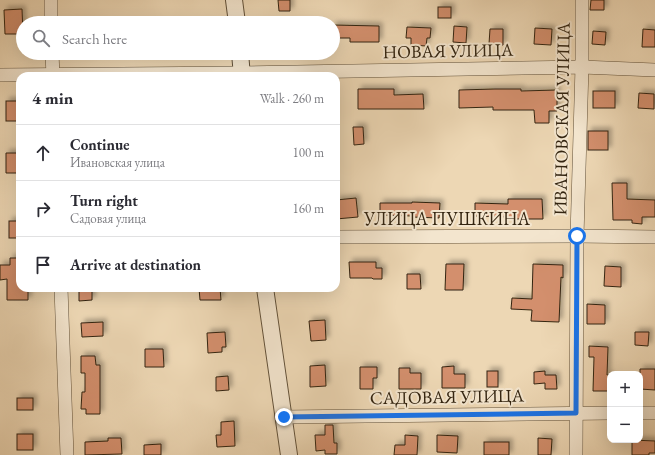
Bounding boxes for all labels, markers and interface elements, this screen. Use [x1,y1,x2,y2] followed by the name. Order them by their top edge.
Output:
[16,16,340,60] search box
[548,22,575,216] street label: ИВАНОВСКАЯ УЛИЦА
[30,27,52,49] icon: search
[62,29,127,48] text: Search here
[382,38,514,63] street label: НОВАЯ УЛИЦА
[32,87,73,109] text: 4 min
[260,90,324,107] text: Walk · 260 m
[70,135,130,154] text: Continue
[32,142,54,164] icon: ahead
[293,144,324,161] text: 100 m
[70,154,165,171] text: Ивановская улица
[70,191,138,210] text: Turn right
[32,198,54,220] icon: right
[293,200,324,217] text: 160 m
[363,207,530,230] street label: УЛИЦА ПУШКИНА
[70,210,146,227] text: Садовая улица
[568,227,586,245] route start
[32,254,54,276] icon: arrive
[70,255,201,274] text: Arrive at destination
[607,371,643,443] map controls
[607,371,643,407] button: +
[370,384,525,409] street label: САДОВАЯ УЛИЦА
[607,407,643,443] button: −
[275,408,293,426] route end

